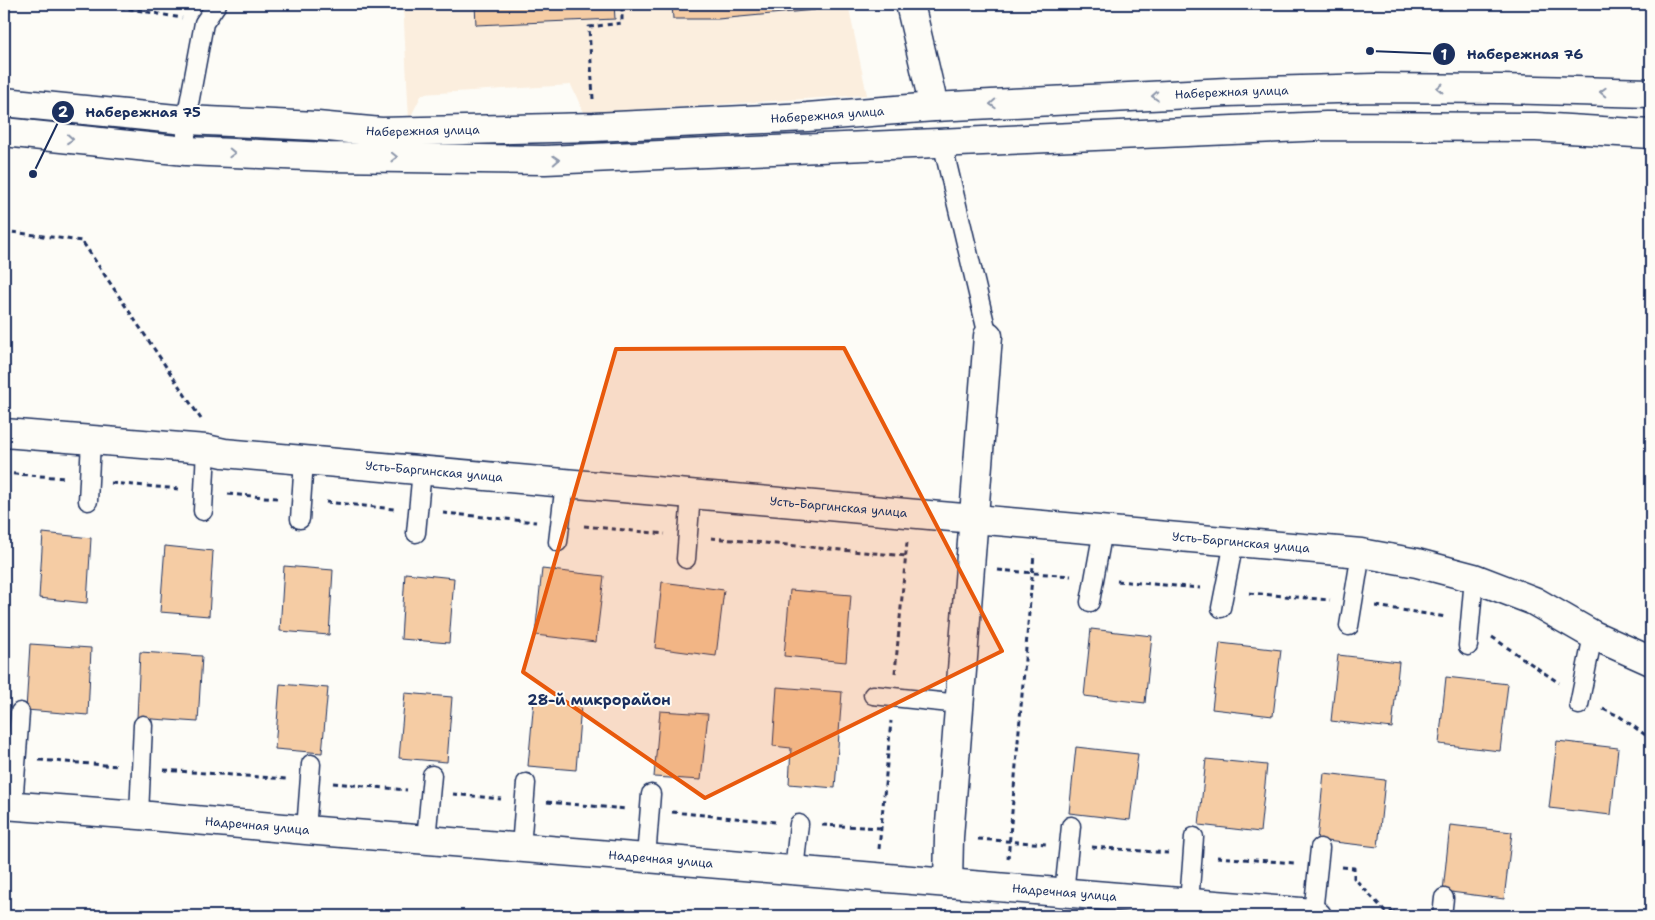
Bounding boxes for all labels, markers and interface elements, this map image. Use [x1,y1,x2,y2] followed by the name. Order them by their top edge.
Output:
[1432,40,1594,69] callout: Набережная 76
[1441,45,1448,65] text: 1
[1467,45,1584,63] text: Набережная 76
[1174,82,1289,103] street label: Набережная улица
[1436,83,1444,93] one-way arrow
[1598,86,1606,97] one-way arrow
[1151,90,1159,101] one-way arrow
[51,97,211,126] callout: Набережная 75
[989,99,996,109] one-way arrow
[58,102,69,122] text: 2
[85,103,201,121] text: Набережная 75
[770,103,885,127] street label: Набережная улица
[365,122,480,140] street label: Набережная улица
[66,133,74,144] one-way arrow
[228,148,236,158] one-way arrow
[390,152,398,162] one-way arrow
[553,154,561,165] one-way arrow
[365,457,504,486] street label: Усть-Баргинская улица
[769,493,909,521] street label: Усть-Баргинская улица
[1172,528,1311,557] street label: Усть-Баргинская улица
[527,690,671,710] district label: 28-й микрорайон
[204,813,311,838] street label: Надречная улица
[608,847,714,872] street label: Надречная улица
[1011,880,1118,905] street label: Надречная улица

